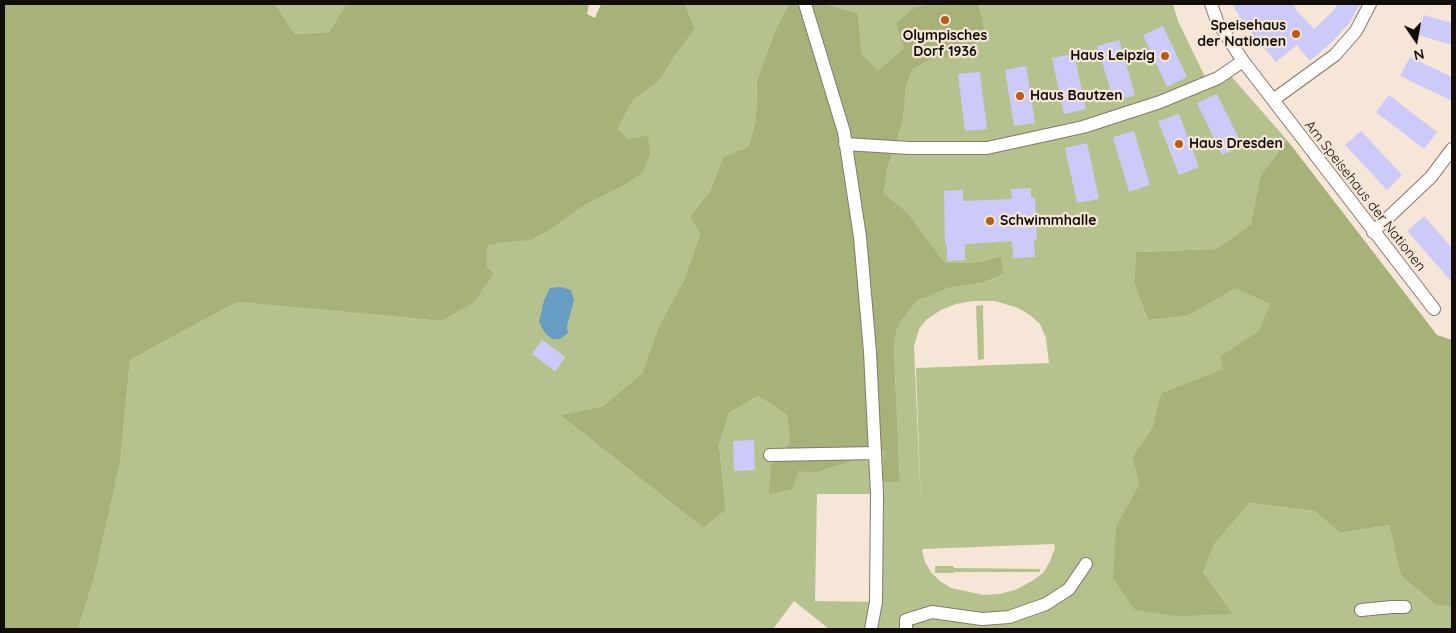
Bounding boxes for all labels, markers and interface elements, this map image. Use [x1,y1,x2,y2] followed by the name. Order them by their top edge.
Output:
[939,14,951,26] marker: Olympisches Dorf 1936
[1391,15,1441,65] north arrow
[1197,18,1286,50] place label: Speisehaus der Nationen
[903,28,987,60] place label: Olympisches Dorf 1936
[1290,28,1302,40] marker: Speisehaus der Nationen
[1412,45,1426,65] text: N
[1070,48,1155,64] place label: Haus Leipzig
[1159,50,1171,62] marker: Haus Leipzig
[1030,88,1123,104] place label: Haus Bautzen
[1014,90,1026,102] marker: Haus Bautzen
[1301,117,1429,275] street label: Am Speisehaus der Nationen
[1189,136,1283,152] place label: Haus Dresden
[1173,138,1185,150] marker: Haus Dresden
[1000,213,1096,229] place label: Schwimmhalle
[984,215,996,227] marker: Schwimmhalle

